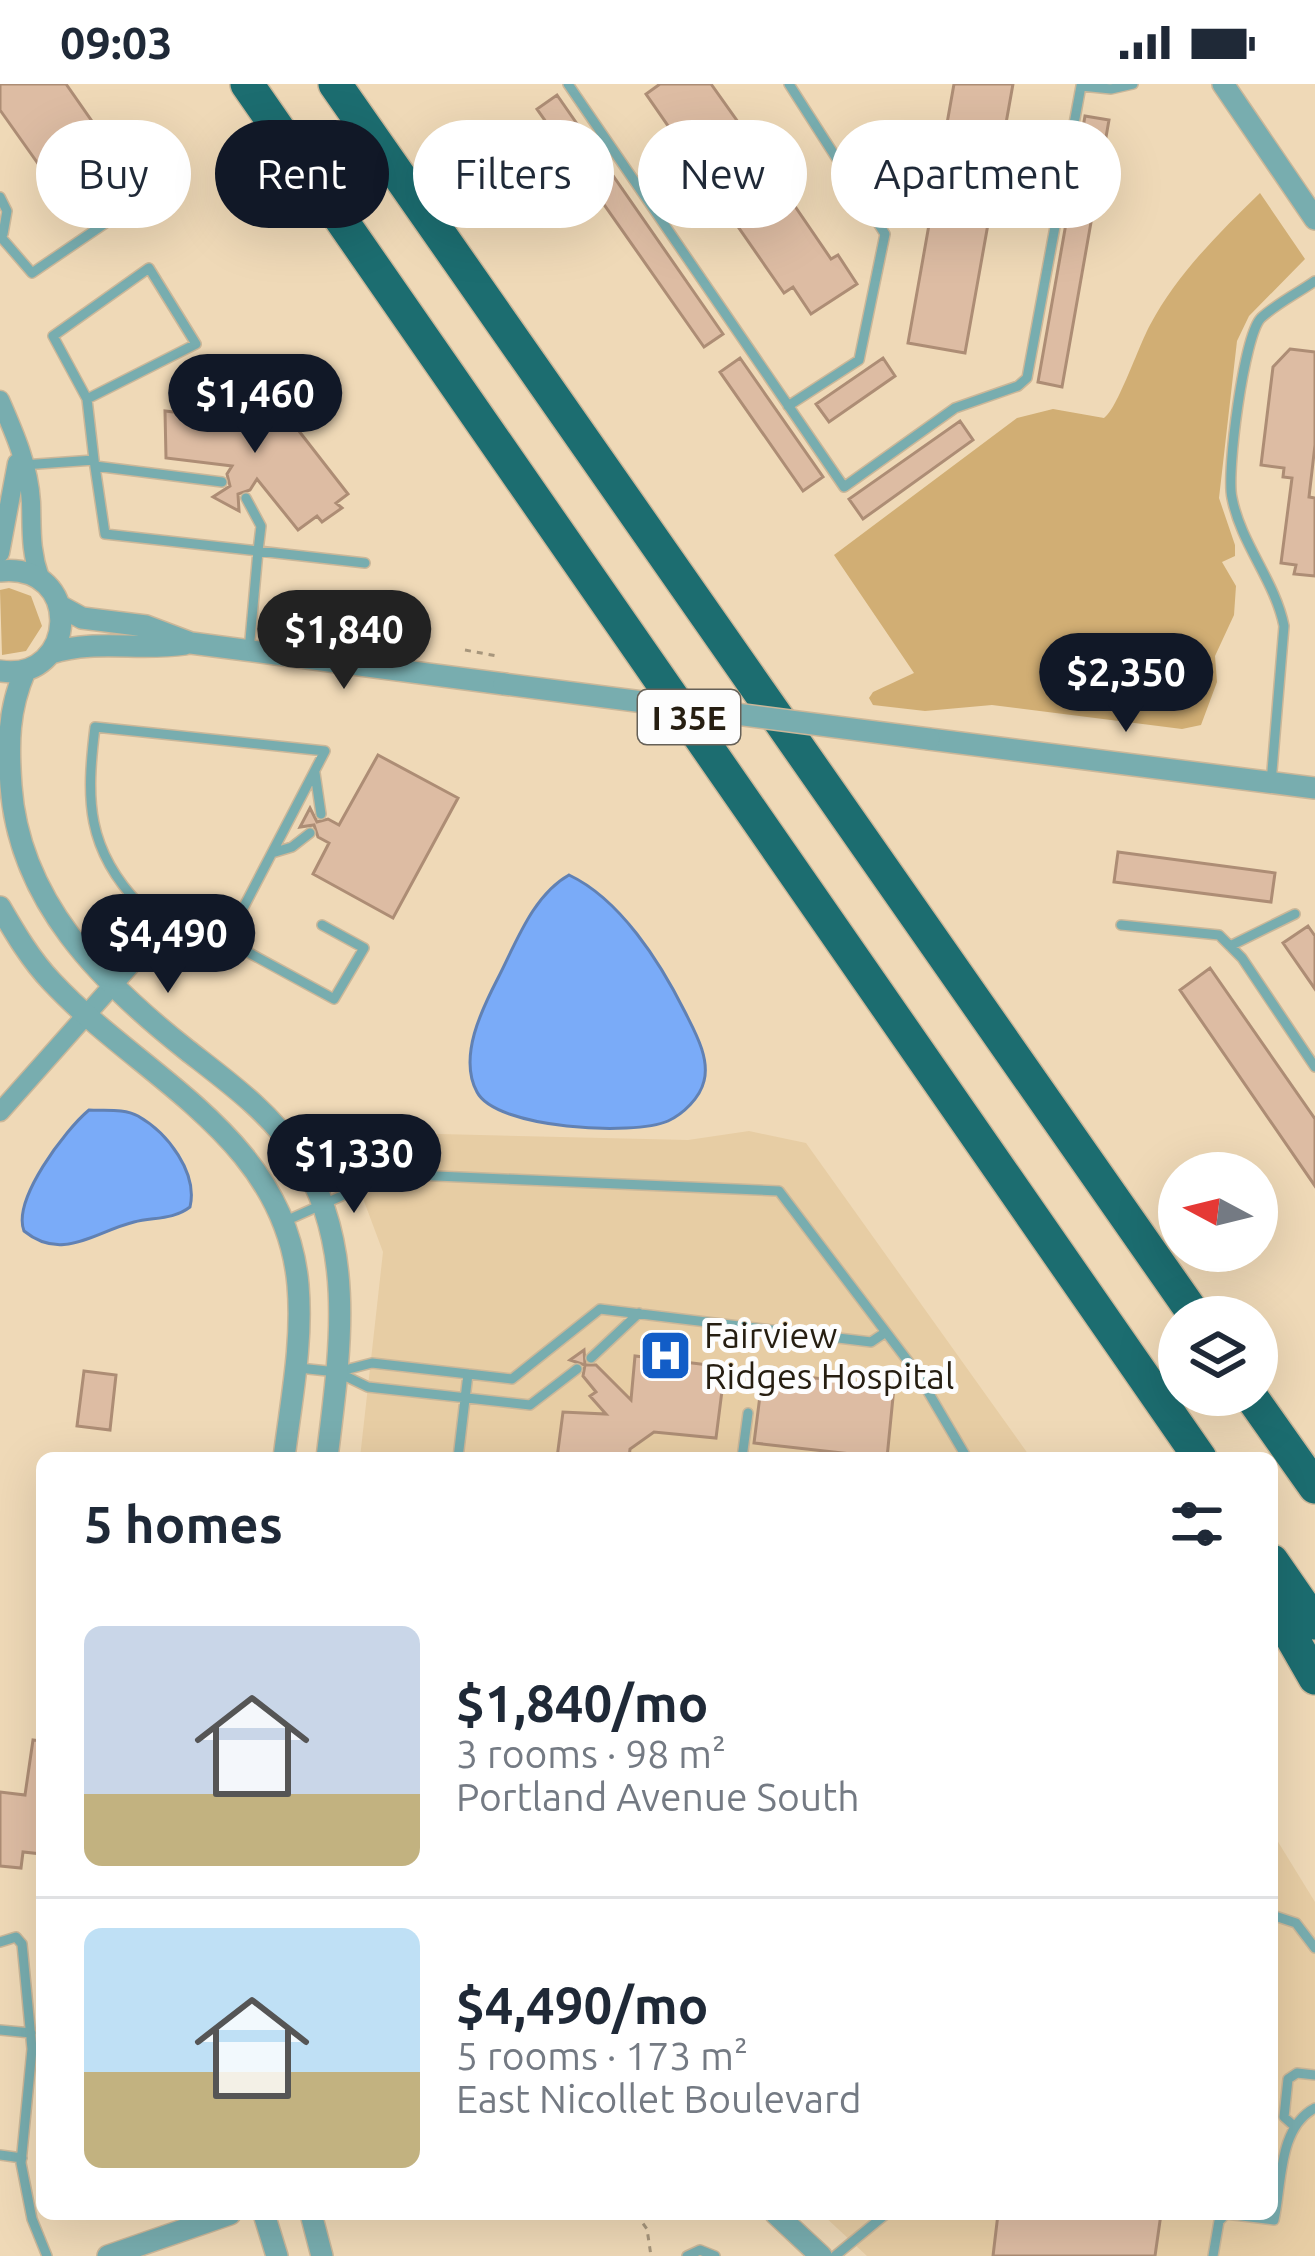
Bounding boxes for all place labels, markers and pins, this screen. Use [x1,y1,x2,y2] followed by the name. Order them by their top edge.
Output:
[157,354,353,456] pin: $1,460
[246,590,442,692] pin: $1,840
[1028,633,1224,735] pin: $2,350
[70,894,266,996] pin: $4,490
[256,1114,452,1216] pin: $1,330
[704,1314,954,1396] place label: Fairview Ridges Hospital
[637,1327,693,1383] hospital icon: Fairview Ridges Hospital

